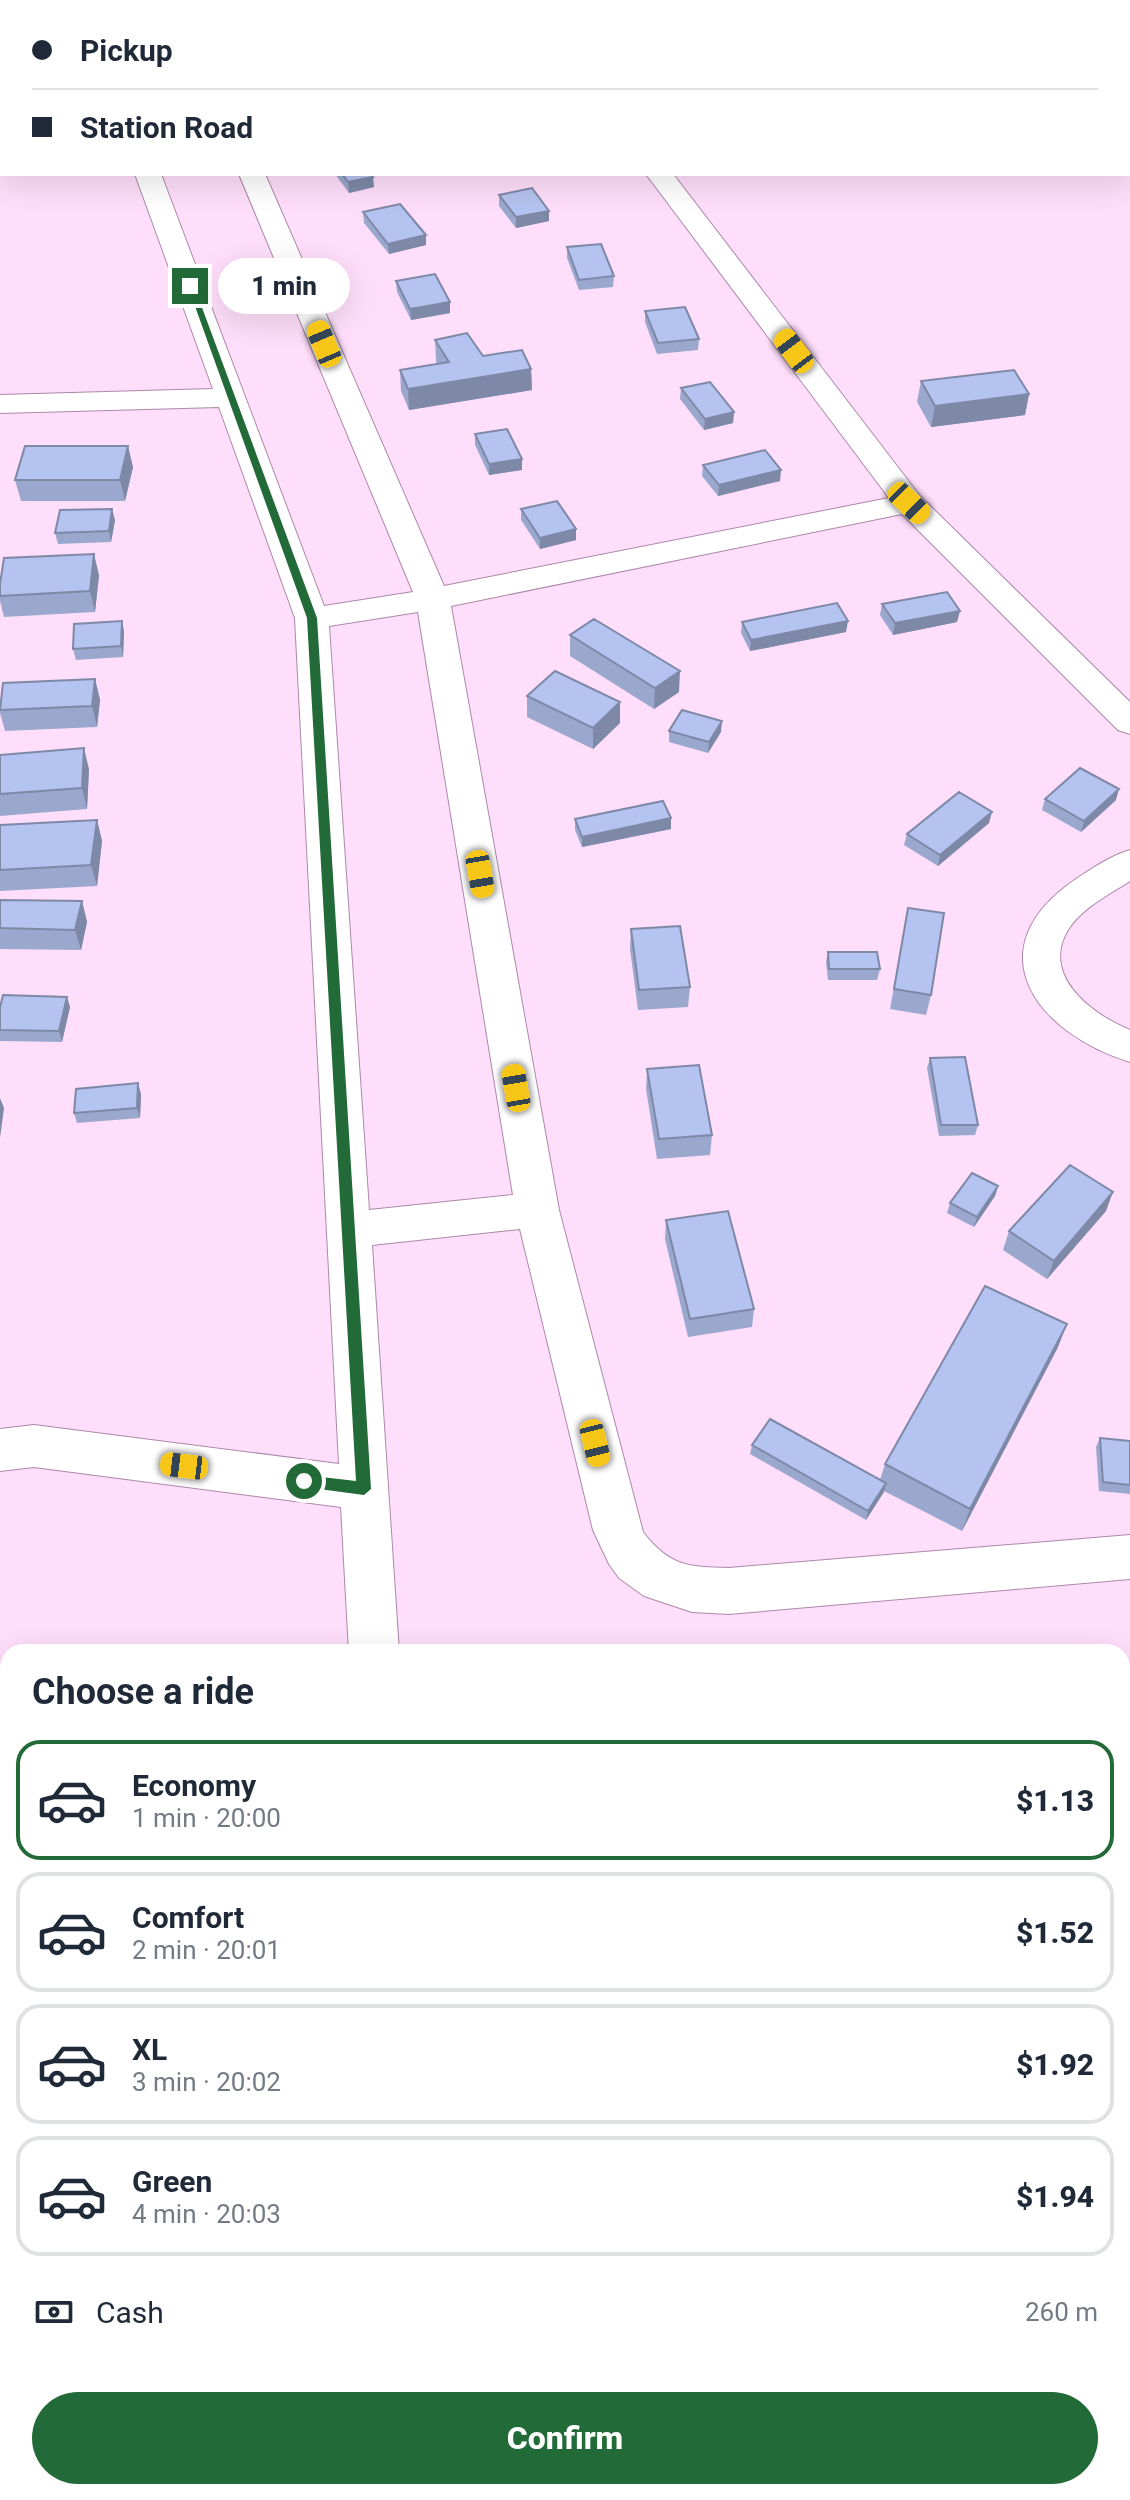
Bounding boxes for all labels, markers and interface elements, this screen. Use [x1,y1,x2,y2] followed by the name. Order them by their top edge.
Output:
[80,33,173,68] text: Pickup
[80,110,253,145] text: Station Road
[218,258,350,314] callout: 1 min
[172,268,208,304] route end
[251,271,317,301] text: 1 min
[304,317,344,371] car
[770,325,818,377] car
[883,478,935,528] car
[464,848,496,900] car
[500,1062,532,1114] car
[578,1417,612,1469] car
[159,1451,209,1481] car
[286,1463,322,1499] route start
[32,1671,254,1713] text: Choose a ride
[36,1764,108,1836] icon: car
[132,1768,256,1803] text: Economy
[1016,1783,1094,1818] text: $1.13
[132,1803,281,1833] text: 1 min · 20:00
[36,1896,108,1968] icon: car
[132,1900,244,1935] text: Comfort
[1016,1915,1094,1950] text: $1.52
[132,1935,281,1965] text: 2 min · 20:01
[36,2028,108,2100] icon: car
[132,2032,167,2067] text: XL
[1016,2047,1094,2082] text: $1.92
[132,2067,281,2097] text: 3 min · 20:02
[36,2160,108,2232] icon: car
[132,2164,212,2199] text: Green
[1016,2179,1094,2214] text: $1.94
[132,2199,281,2229] text: 4 min · 20:03
[32,2290,76,2334] icon: cash
[96,2295,164,2330] text: Cash
[1025,2297,1098,2327] text: 260 m
[32,2392,1098,2484] button: Confirm

